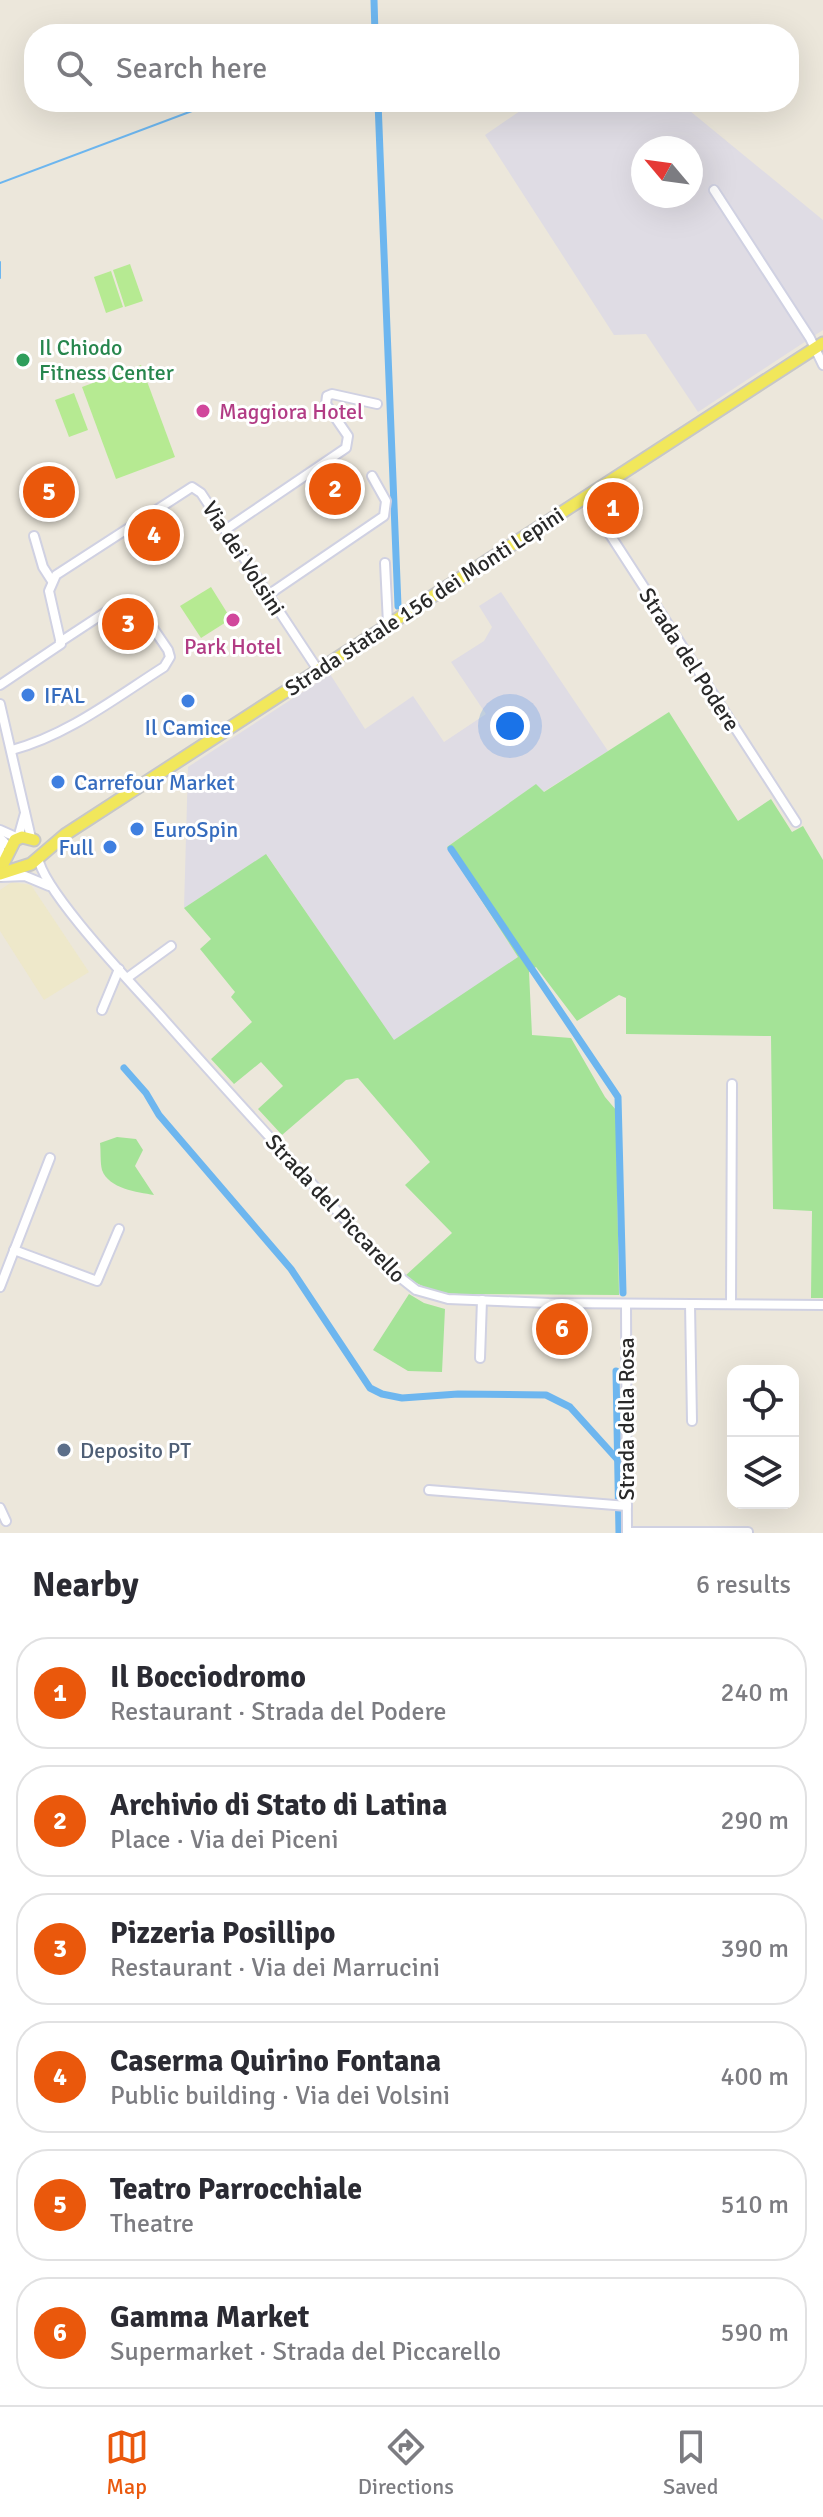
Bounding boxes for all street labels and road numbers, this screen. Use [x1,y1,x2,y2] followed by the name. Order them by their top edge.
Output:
[197,496,291,621] street label: Via dei Volsini
[280,501,569,702] street label: Strada statale 156 dei Monti Lepini
[633,583,746,736] street label: Strada del Podere
[260,1128,411,1288] street label: Strada del Piccarello
[613,1337,640,1501] street label: Strada della Rosa

